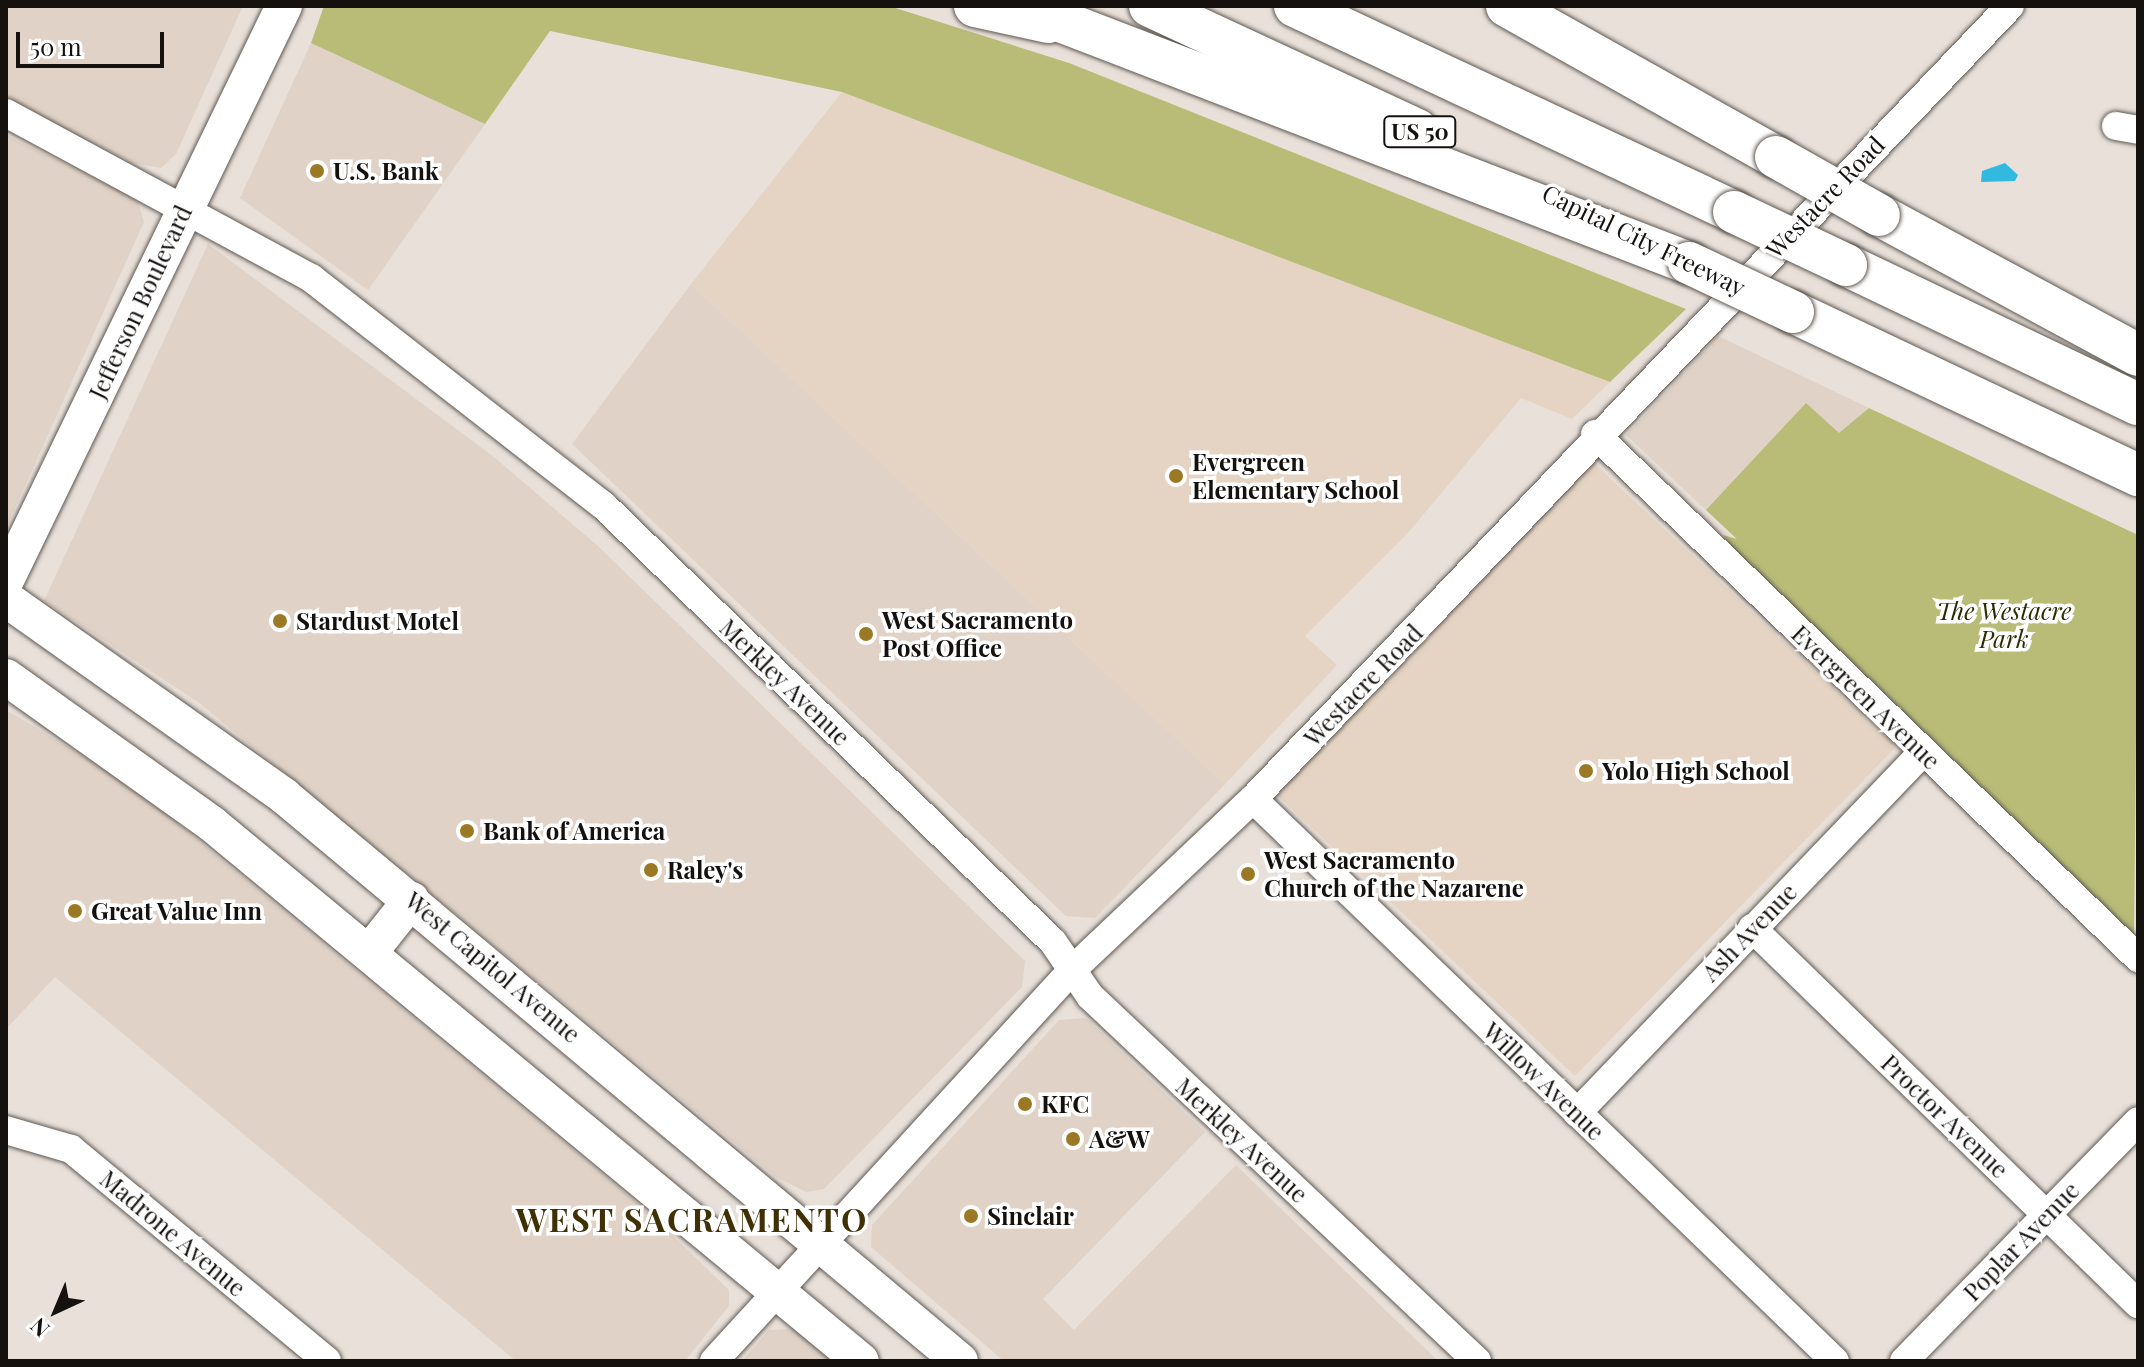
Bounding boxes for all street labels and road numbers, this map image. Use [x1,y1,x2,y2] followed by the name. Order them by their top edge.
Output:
[1382,114,1458,150] road number: US 50
[1760,130,1890,264] street label: Westacre Road
[1537,178,1751,302] street label: Capital City Freeway
[83,201,197,403] street label: Jefferson Boulevard
[713,612,857,752] street label: Merkley Avenue
[1298,618,1428,752] street label: Westacre Road
[1786,619,1946,775] street label: Evergreen Avenue
[1695,877,1803,987] street label: Ash Avenue
[399,885,587,1049] street label: West Capitol Avenue
[1477,1016,1611,1146] street label: Willow Avenue
[1875,1048,2015,1184] street label: Proctor Avenue
[1170,1071,1314,1209] street label: Merkley Avenue
[94,1164,252,1302] street label: Madrone Avenue
[1957,1175,2085,1307] street label: Poplar Avenue

